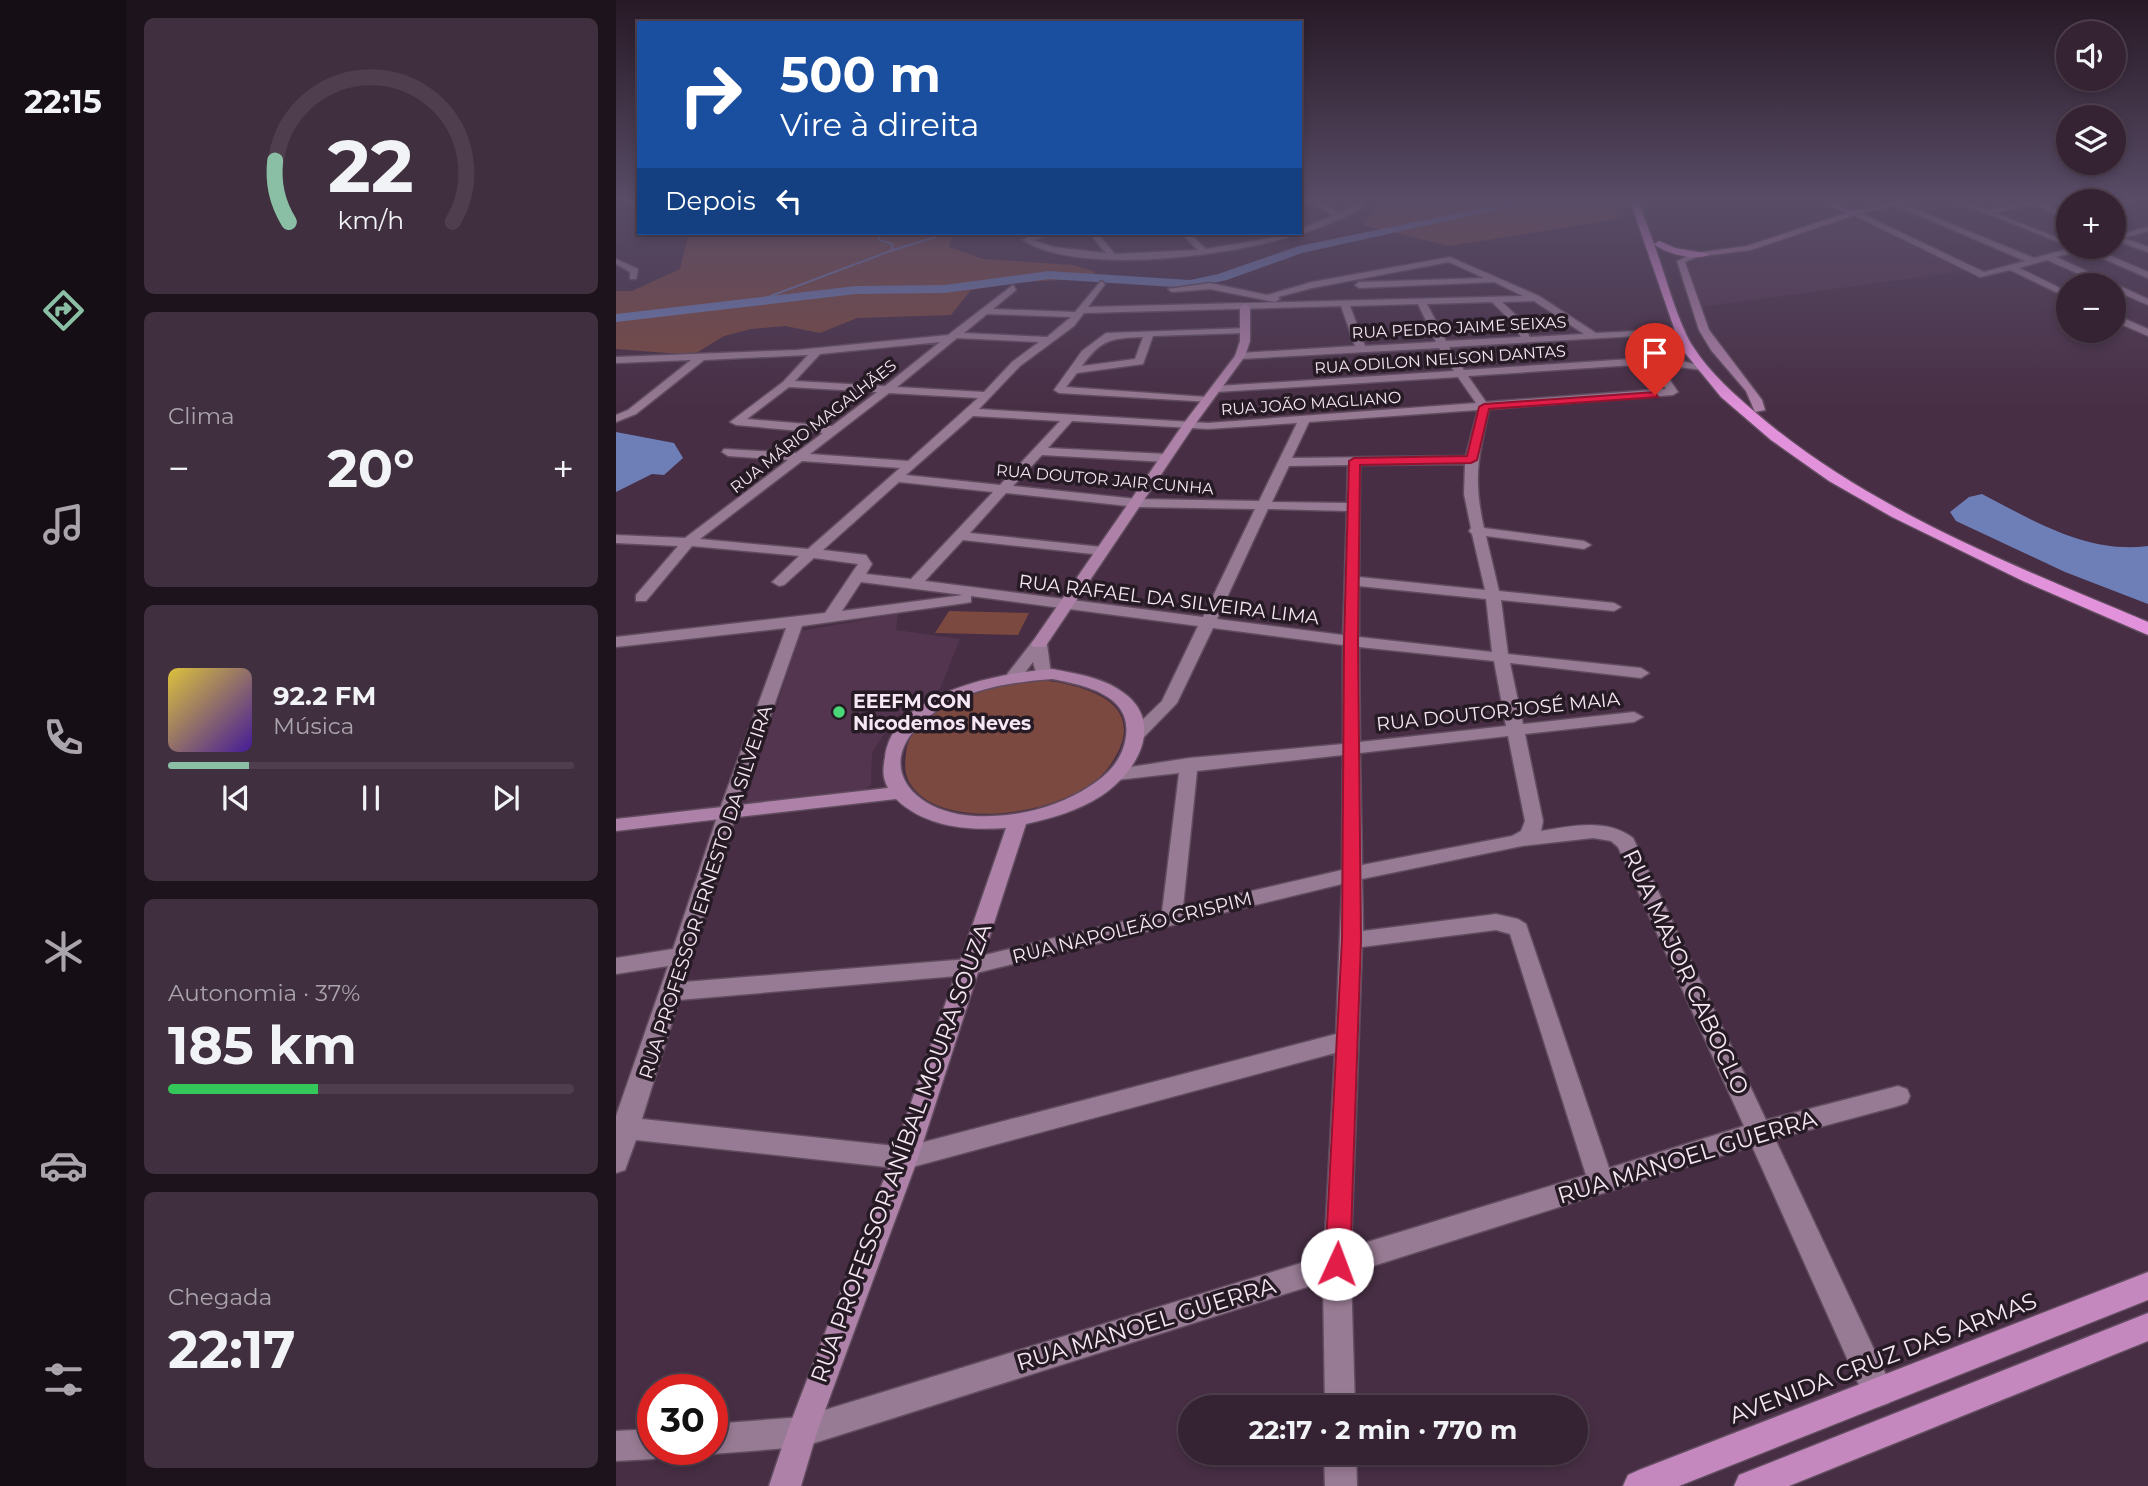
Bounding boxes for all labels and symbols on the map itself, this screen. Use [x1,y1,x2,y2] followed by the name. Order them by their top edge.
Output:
[1351,312,1567,343] street label: RUA PEDRO JAIME SEIXAS
[1625,323,1685,395] pin
[1314,341,1567,378] street label: RUA ODILON NELSON DANTAS
[727,356,900,497] street label: RUA MÁRIO MAGALHÃES
[1220,388,1402,419] street label: RUA JOÃO MAGLIANO
[995,461,1215,499] street label: RUA DOUTOR JAIR CUNHA
[1017,570,1321,629] street label: RUA RAFAEL DA SILVEIRA LIMA
[1375,687,1621,736] street label: RUA DOUTOR JOSÉ MAIA
[853,690,1031,735] place label: EEEFM CON Nicodemos Neves
[634,702,777,1082] street label: RUA PROFESSOR ERNESTO DA SILVEIRA
[831,704,847,720] marker: EEEFM CON Nicodemos Neves
[1617,845,1755,1099] street label: RUA MAJOR CABOCLO
[1010,887,1254,968] street label: RUA NAPOLEÃO CRISPIM
[805,919,998,1386] street label: RUA PROFESSOR ANÍBAL MOURA SOUZA
[1554,1104,1820,1210] street label: RUA MANOEL GUERRA
[1300,1227,1374,1301] position arrow
[1013,1271,1279,1377] street label: RUA MANOEL GUERRA
[1725,1286,2041,1430] street label: AVENIDA CRUZ DAS ARMAS
[637,1374,728,1465] speed limit sign: 30

